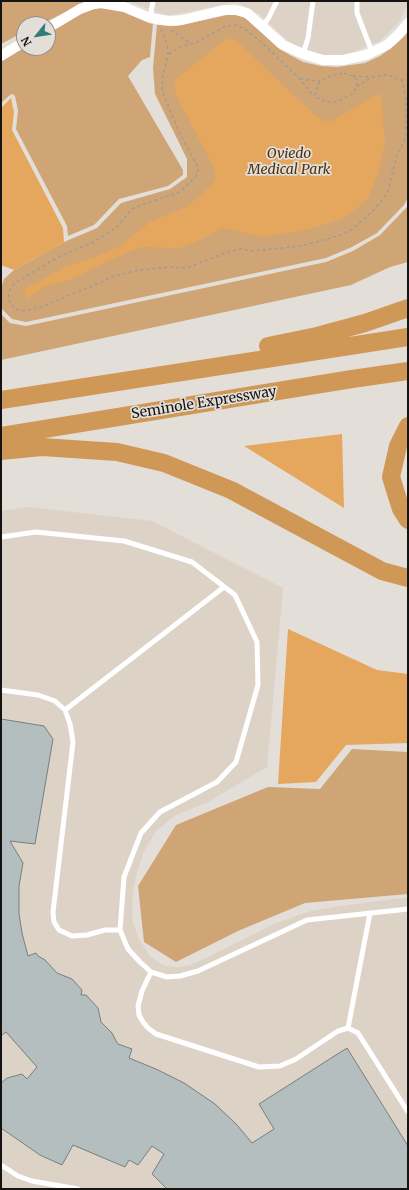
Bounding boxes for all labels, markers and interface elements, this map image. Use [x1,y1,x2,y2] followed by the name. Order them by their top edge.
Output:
[16,16,56,56] north arrow
[18,34,35,49] text: N
[248,146,330,178] park label: Oviedo Medical Park
[130,383,278,423] street label: Seminole Expressway

